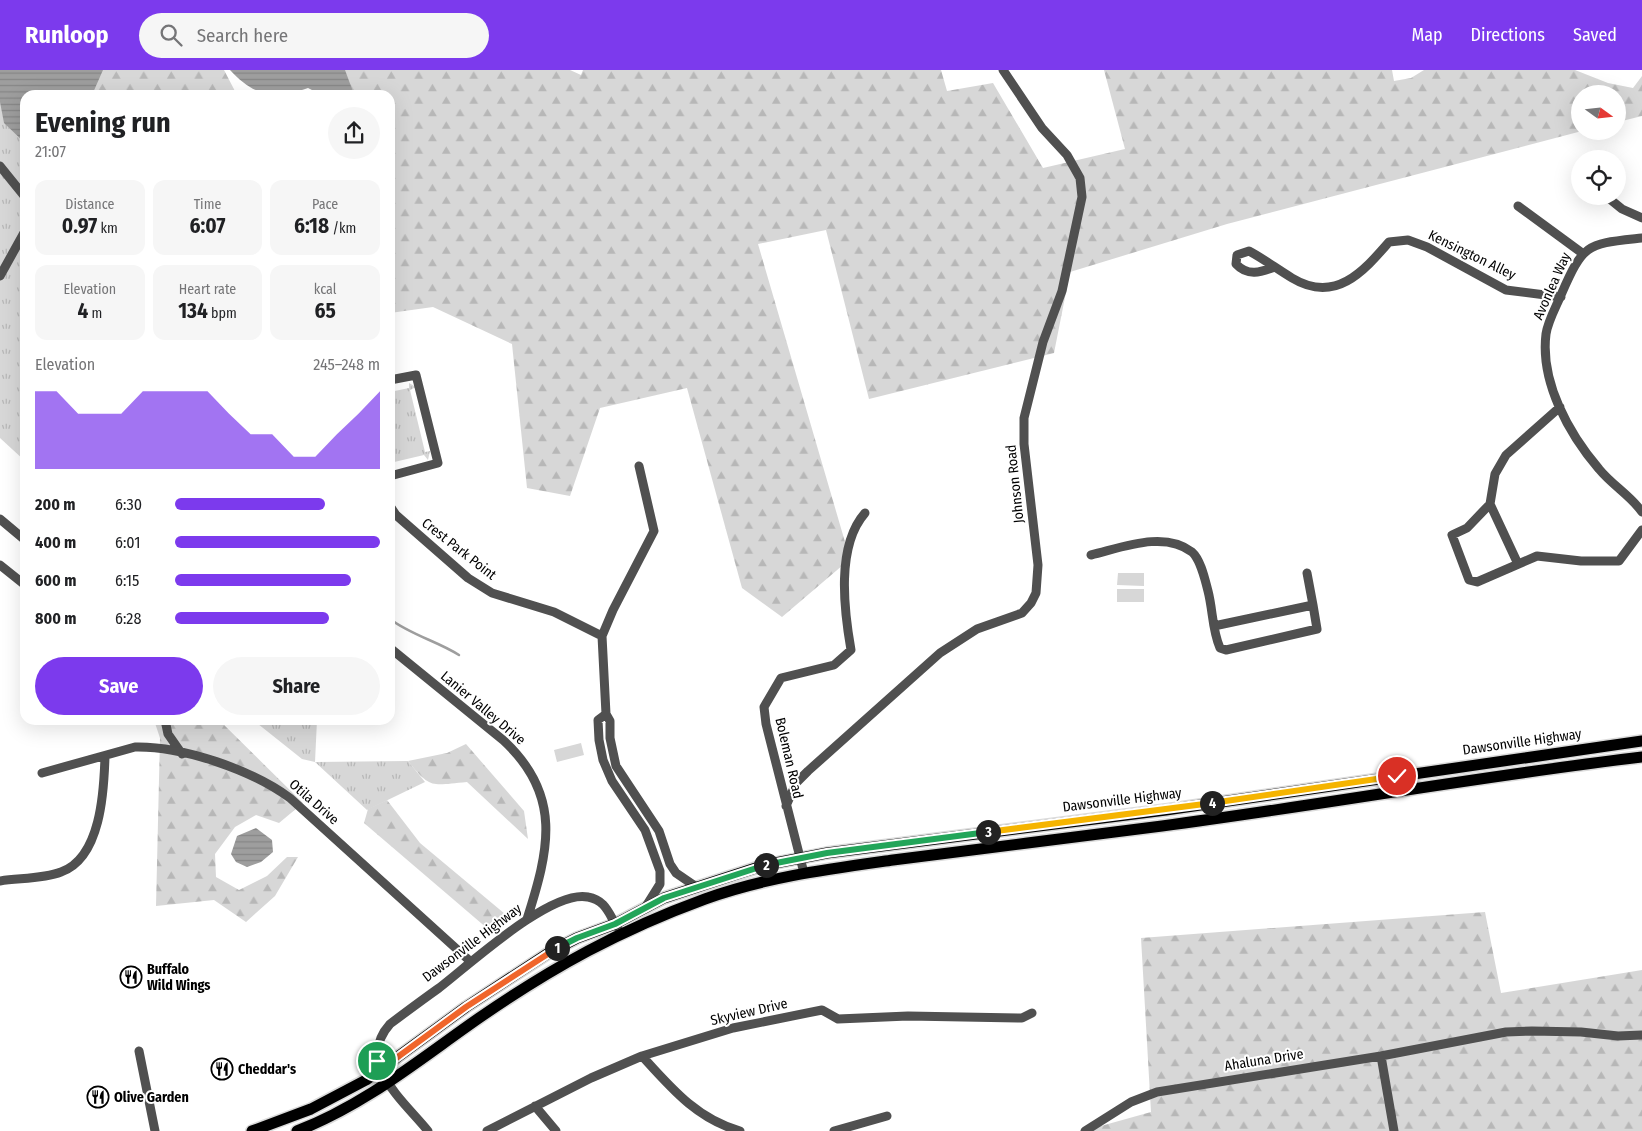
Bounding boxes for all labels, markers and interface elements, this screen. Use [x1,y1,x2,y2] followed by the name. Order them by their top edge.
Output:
[139,13,489,58] search box
[25,21,109,49] text: Runloop
[157,21,185,49] icon: search
[197,24,288,47] text: Search here
[1411,24,1443,46] text: Map
[1471,24,1545,46] text: Directions
[1573,24,1617,46] text: Saved
[1571,85,1626,140] north arrow
[1571,85,1626,205] map controls
[35,106,171,139] text: Evening run
[328,107,380,159] button: share
[35,142,66,161] text: 21:07
[1571,150,1626,205] button: locate
[65,196,114,213] text: Distance
[194,196,221,213] text: Time
[312,196,338,213] text: Pace
[62,213,97,239] text: 0.97
[190,213,225,239] text: 6:07
[294,213,329,239] text: 6:18
[97,220,118,237] text: km
[329,220,356,237] text: /km
[1426,226,1519,284] street label: Kensington Alley
[1530,249,1575,322] street label: Avonlea Way
[63,281,116,298] text: Elevation
[179,281,236,298] text: Heart rate
[314,281,336,298] text: kcal
[77,298,88,324] text: 4
[178,298,208,324] text: 134
[315,298,336,324] text: 65
[88,305,102,322] text: m
[208,305,237,322] text: bpm
[35,355,95,374] text: Elevation
[313,355,380,374] text: 245–248 m
[1002,444,1028,524] street label: Johnson Road
[35,495,75,514] text: 200 m
[115,495,142,514] text: 6:30
[418,515,500,584] street label: Crest Park Point
[35,533,76,552] text: 400 m
[115,533,141,552] text: 6:01
[35,571,76,590] text: 600 m
[115,571,139,590] text: 6:15
[35,609,76,628] text: 800 m
[115,609,141,628] text: 6:28
[35,657,203,715] button: Save
[213,657,380,715] button: Share
[437,668,529,749] street label: Lanier Valley Drive
[771,716,807,800] street label: Boleman Road
[1462,725,1583,759] street label: Dawsonville Highway
[1376,755,1418,797] pin
[1383,762,1411,790] icon: check
[286,776,342,828] street label: Otila Drive
[1062,784,1183,816] street label: Dawsonville Highway
[1200,790,1224,816] pin: 4
[1209,795,1216,812] text: 4
[976,820,1000,844] pin: 3
[985,824,992,841] text: 3
[754,852,778,878] pin: 2
[763,857,770,874] text: 2
[419,900,526,986] street label: Dawsonville Highway
[544,936,570,960] pin: 1
[555,940,560,957] text: 1
[147,961,210,994] place label: Buffalo Wild Wings
[119,965,143,989] restaurant icon: Buffalo Wild Wings
[709,995,789,1029] street label: Skyview Drive
[356,1040,398,1082] pin
[1223,1045,1305,1075] street label: Ahaluna Drive
[363,1047,391,1075] icon: arrive
[210,1057,234,1081] restaurant icon: Cheddar's
[238,1061,296,1078] place label: Cheddar's
[86,1085,110,1109] restaurant icon: Olive Garden
[114,1089,189,1106] place label: Olive Garden

